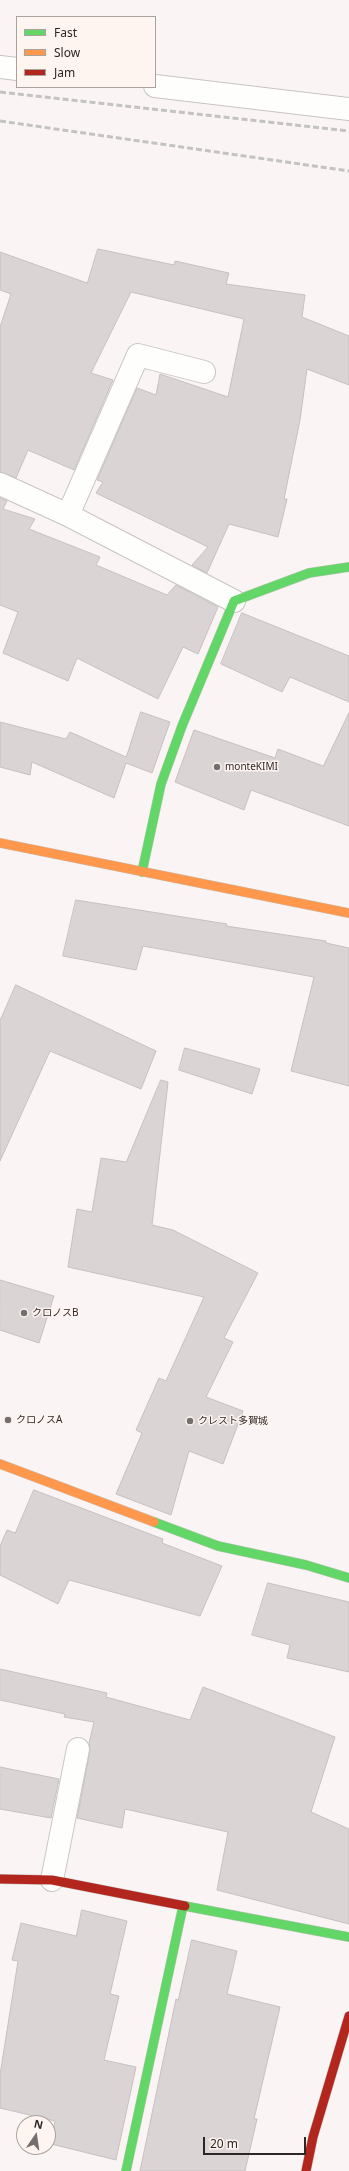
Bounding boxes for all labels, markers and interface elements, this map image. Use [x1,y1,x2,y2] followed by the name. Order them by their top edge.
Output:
[16,16,156,88] legend
[54,24,77,41] text: Fast
[54,44,80,61] text: Slow
[54,64,75,81] text: Jam
[225,761,278,773] place label: monteKIMI
[212,762,222,772] marker: monteKIMI
[32,1307,78,1319] place label: クロノスB
[19,1308,29,1318] marker: クロノスB
[16,1414,62,1426] place label: クロノスA
[3,1415,13,1425] marker: クロノスA
[198,1415,268,1427] place label: クレスト多賀城
[185,1416,195,1426] marker: クレスト多賀城
[16,2115,56,2155] north arrow
[33,2115,45,2132] text: N
[205,2129,308,2155] scale bar
[210,2135,238,2152] text: 20 m

